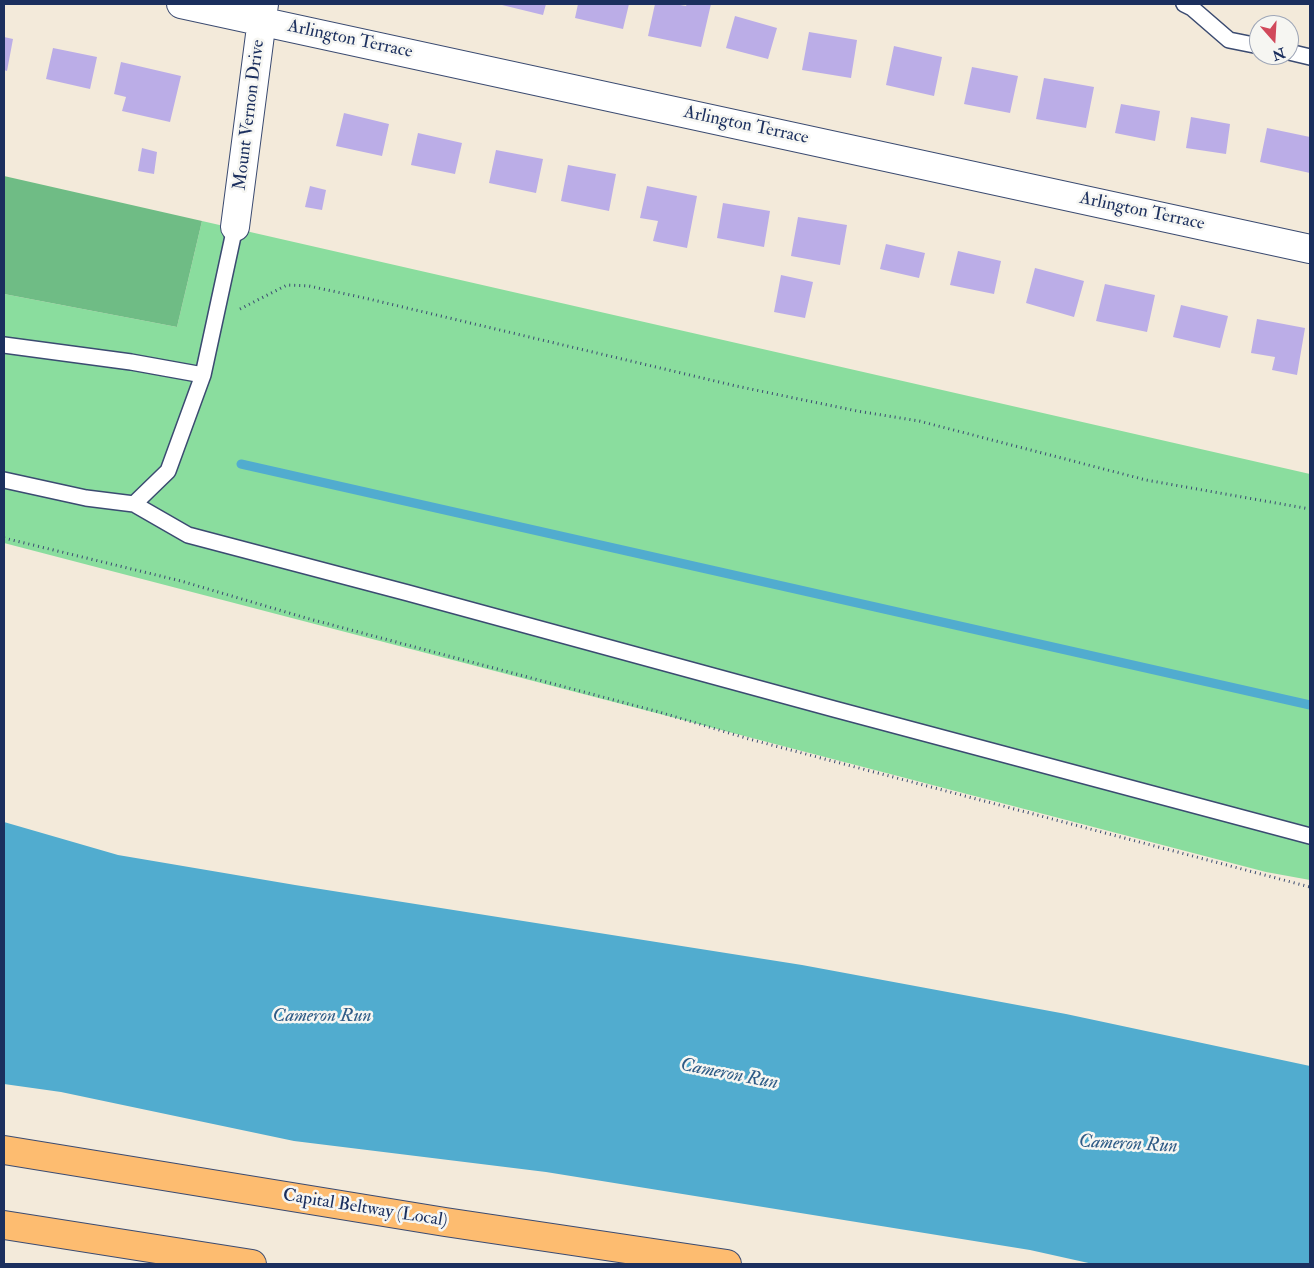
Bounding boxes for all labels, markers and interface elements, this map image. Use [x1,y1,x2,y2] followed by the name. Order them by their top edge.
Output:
[1249,15,1299,65] north arrow
[285,16,415,64] street label: Arlington Terrace
[230,38,270,192] street label: Mount Vernon Drive
[1270,44,1287,64] text: N
[681,102,811,150] street label: Arlington Terrace
[1077,188,1207,236] street label: Arlington Terrace
[273,1006,371,1028] water label: Cameron Run
[678,1054,780,1096] water label: Cameron Run
[1078,1131,1178,1159] water label: Cameron Run
[281,1185,449,1233] street label: Capital Beltway (Local)

